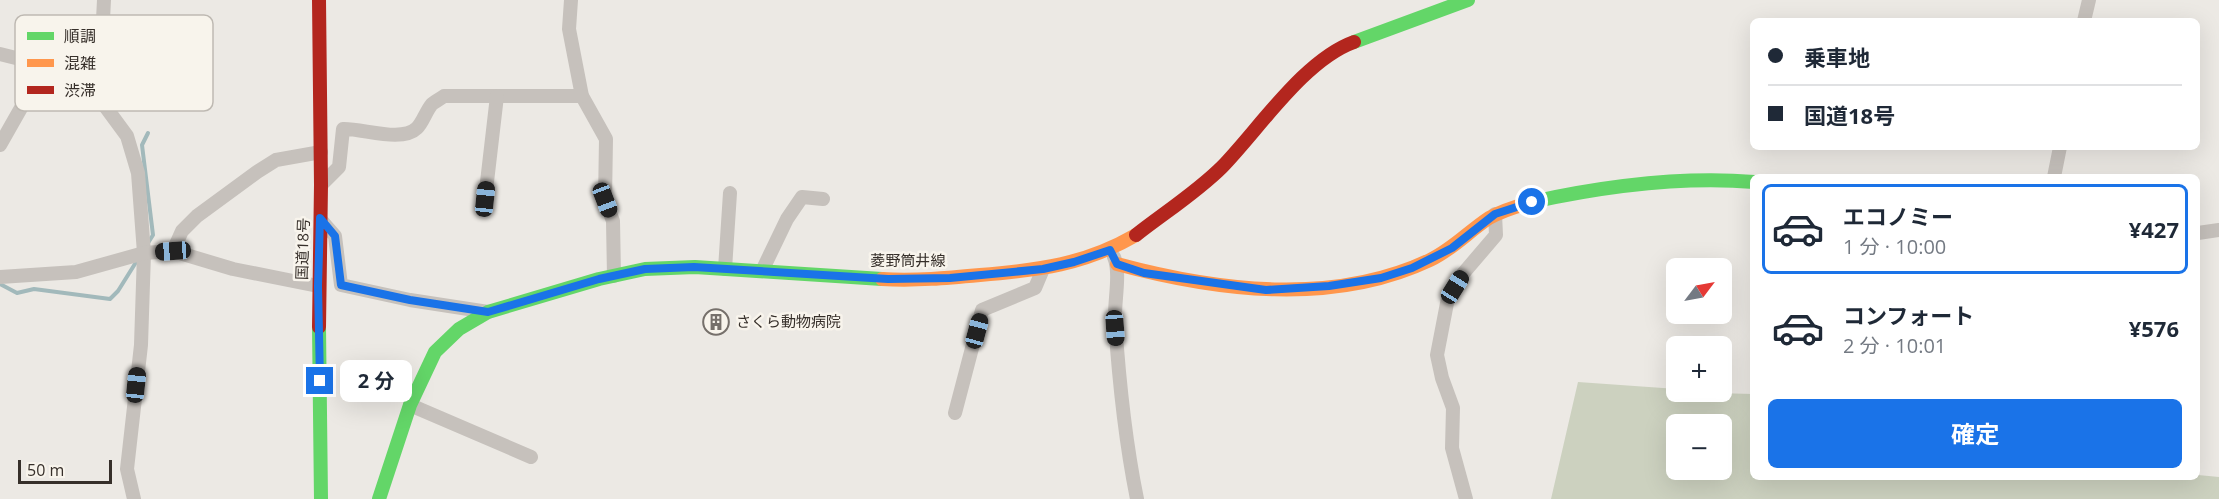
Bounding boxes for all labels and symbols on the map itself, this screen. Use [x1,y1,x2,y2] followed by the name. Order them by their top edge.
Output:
[15,15,213,111] legend
[64,25,96,47] text: 順調
[64,52,96,74] text: 混雑
[64,79,96,101] text: 渋滞
[474,180,496,218] car
[590,180,620,220] car
[1518,188,1545,215] route start
[291,218,313,280] street label: 国道18号
[154,241,192,261] car
[870,250,946,270] street label: 菱野筒井線
[1666,258,1732,324] north arrow
[1438,267,1472,307] car
[701,307,731,337] building icon: さくら動物病院
[1105,309,1125,347] car
[736,311,841,331] place label: さくら動物病院
[964,311,990,351] car
[341,360,413,402] callout: 2 分
[125,366,147,404] car
[306,367,333,394] route end
[18,457,112,484] scale bar

